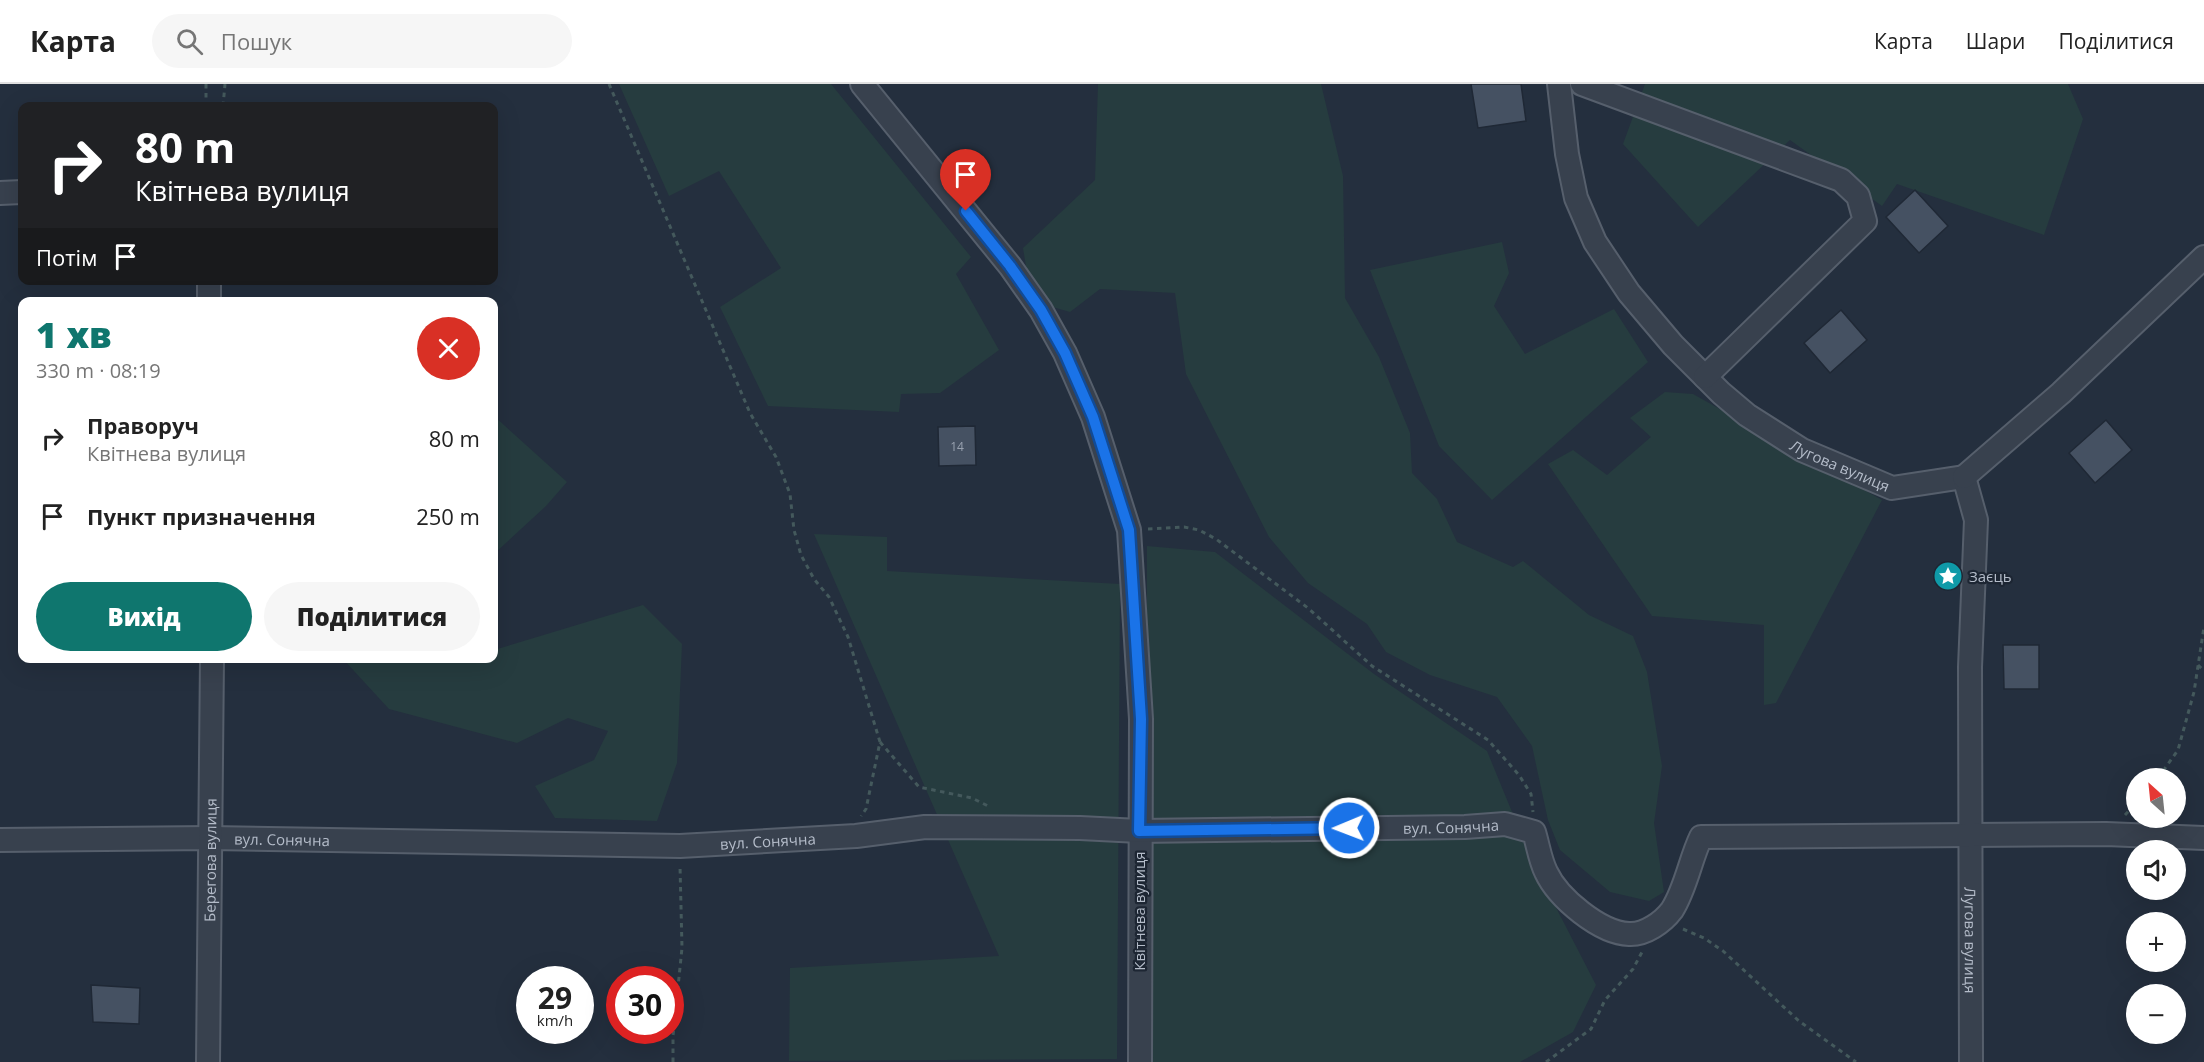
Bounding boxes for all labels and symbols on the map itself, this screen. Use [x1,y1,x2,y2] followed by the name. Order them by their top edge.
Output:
[940,149,991,211] pin
[1786,435,1893,496] street label: Лугова вулиця
[950,438,964,455] house number: 14
[1932,560,1964,592] place icon: Заєць
[1969,566,2012,586] place label: Заєць
[2126,768,2186,828] north arrow
[1317,796,1381,860] position arrow
[199,798,221,922] street label: Берегова вулиця
[1403,814,1500,838] street label: вул. Сонячна
[234,828,330,850] street label: вул. Сонячна
[719,828,816,854] street label: вул. Сонячна
[1129,851,1149,971] street label: Квітнева вулиця
[1961,887,1981,993] street label: Лугова вулиця
[606,966,684,1044] speed limit sign: 30

